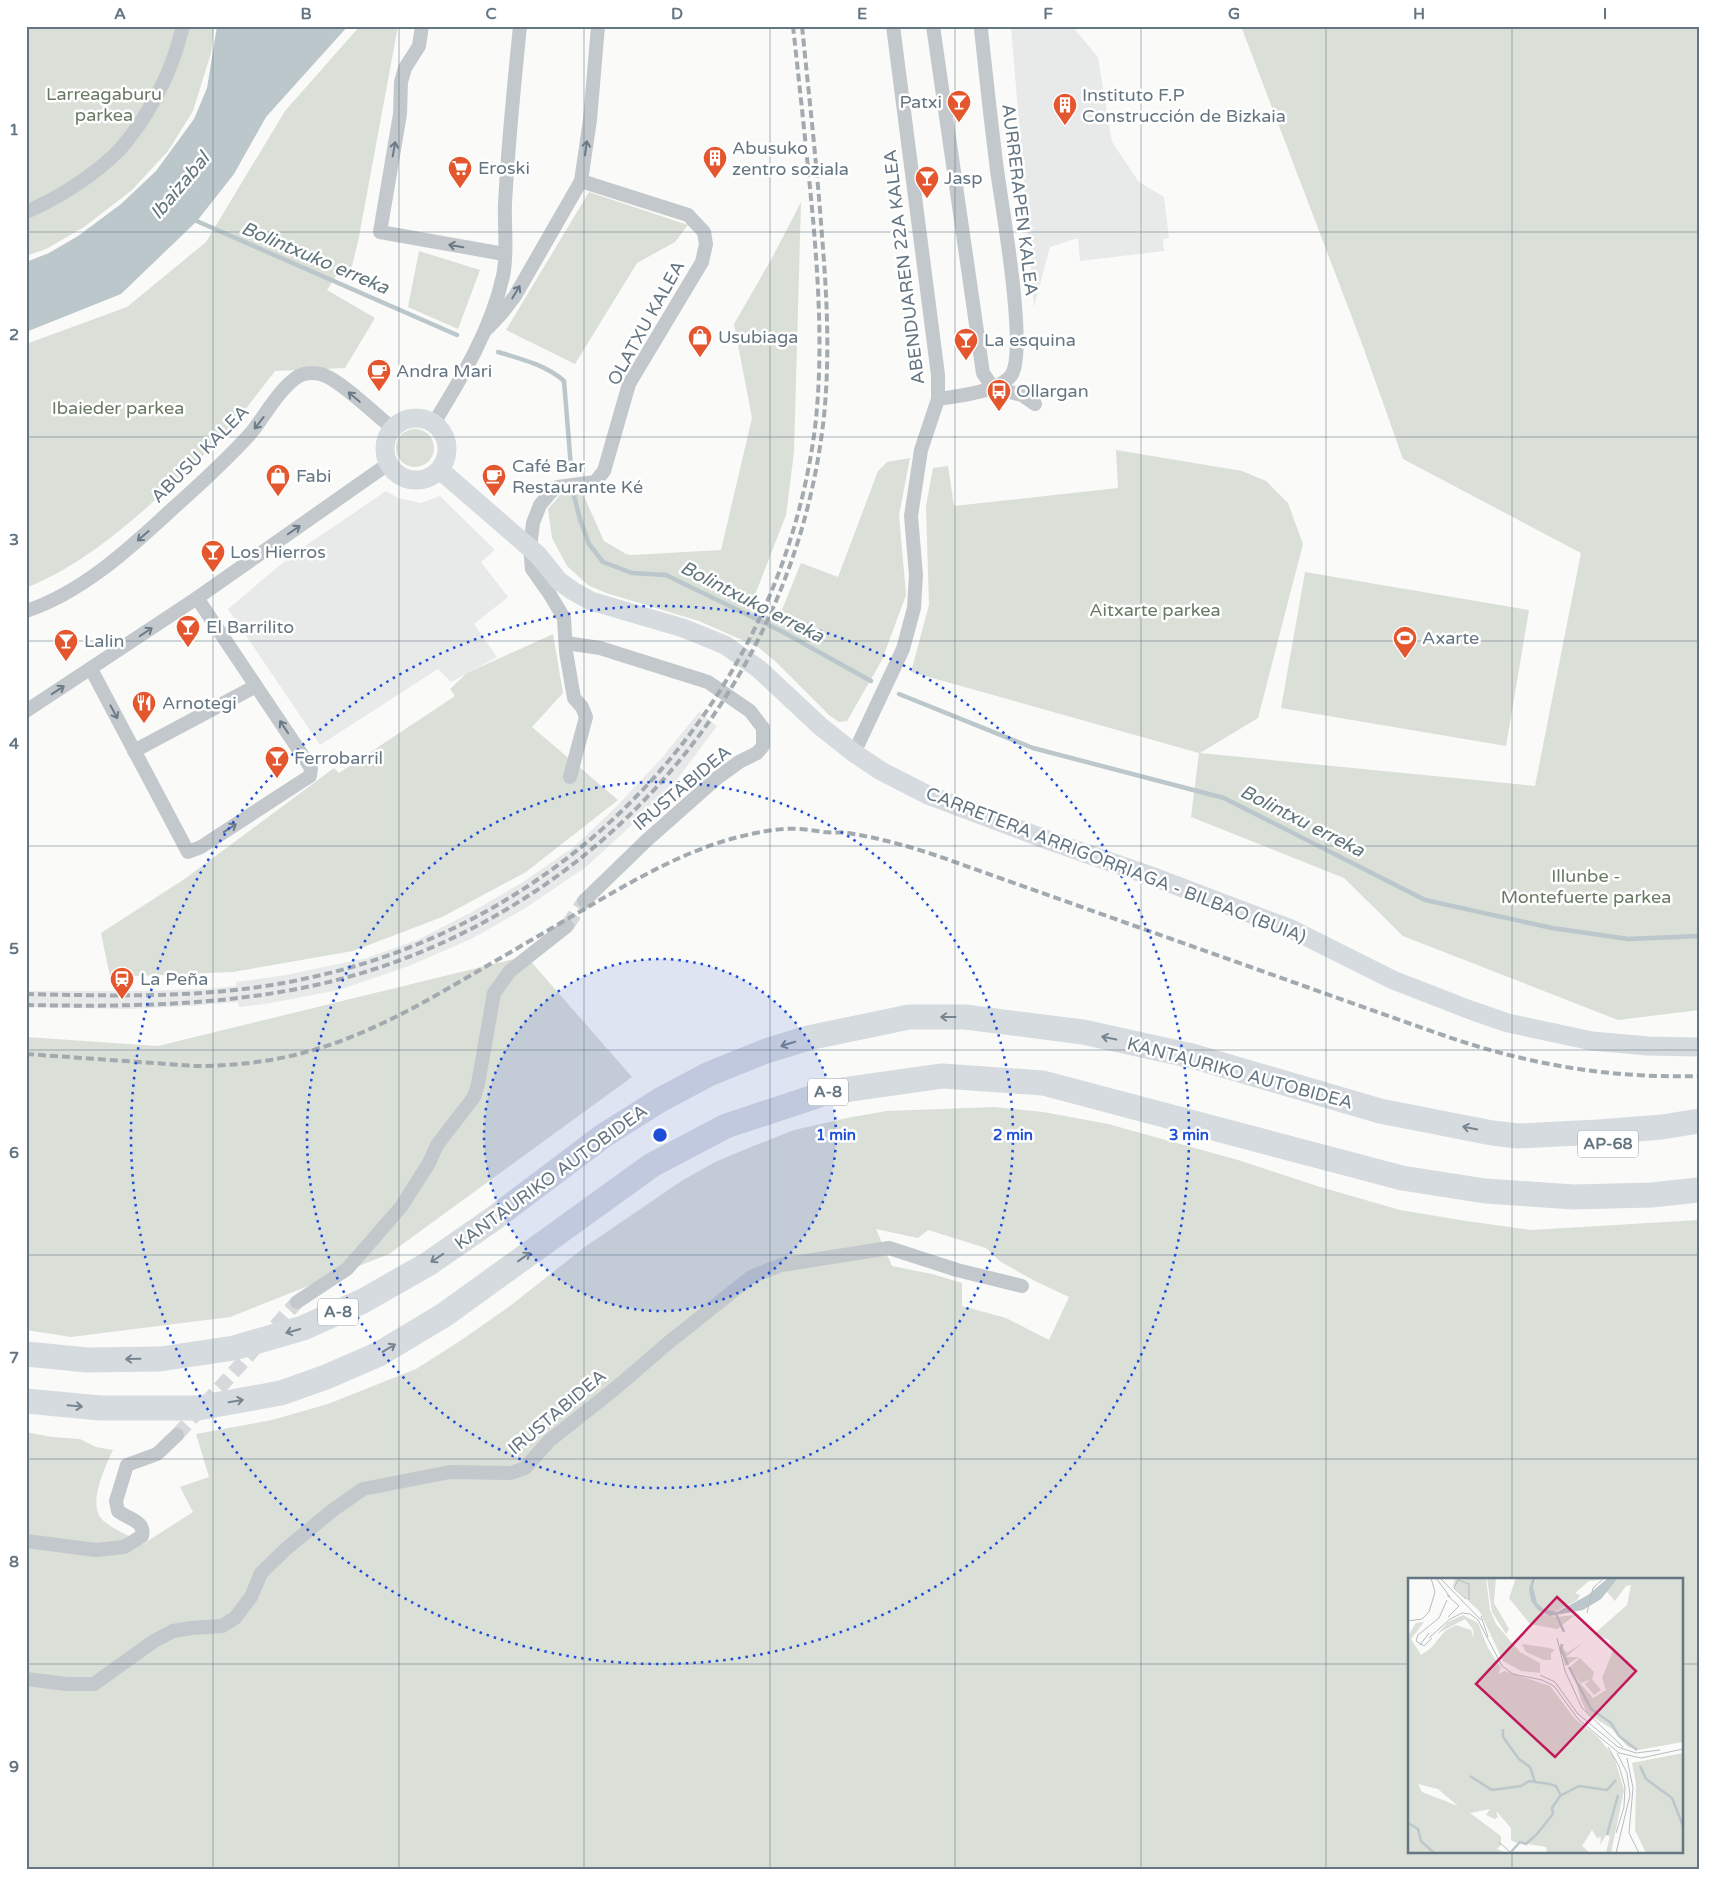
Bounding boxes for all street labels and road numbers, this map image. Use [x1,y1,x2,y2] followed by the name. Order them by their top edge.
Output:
[997,103,1043,297] street label: AURRERAPEN KALEA
[879,148,929,386] street label: ABENDUAREN 22A KALEA
[603,257,689,389] street label: OLATXU KALEA
[146,400,254,508] street label: ABUSU KALEA
[628,741,736,835] street label: IRUSTABIDEA
[923,782,1309,948] street label: CARRETERA ARRIGORRIAGA - BILBAO (BUIA)
[1125,1032,1355,1114] street label: KANTAURIKO AUTOBIDEA
[808,1078,848,1106] road number: A-8
[450,1100,652,1254] street label: KANTAURIKO AUTOBIDEA
[1578,1130,1638,1158] road number: AP-68
[318,1298,358,1325] road number: A-8
[503,1365,611,1459] street label: IRUSTABIDEA

